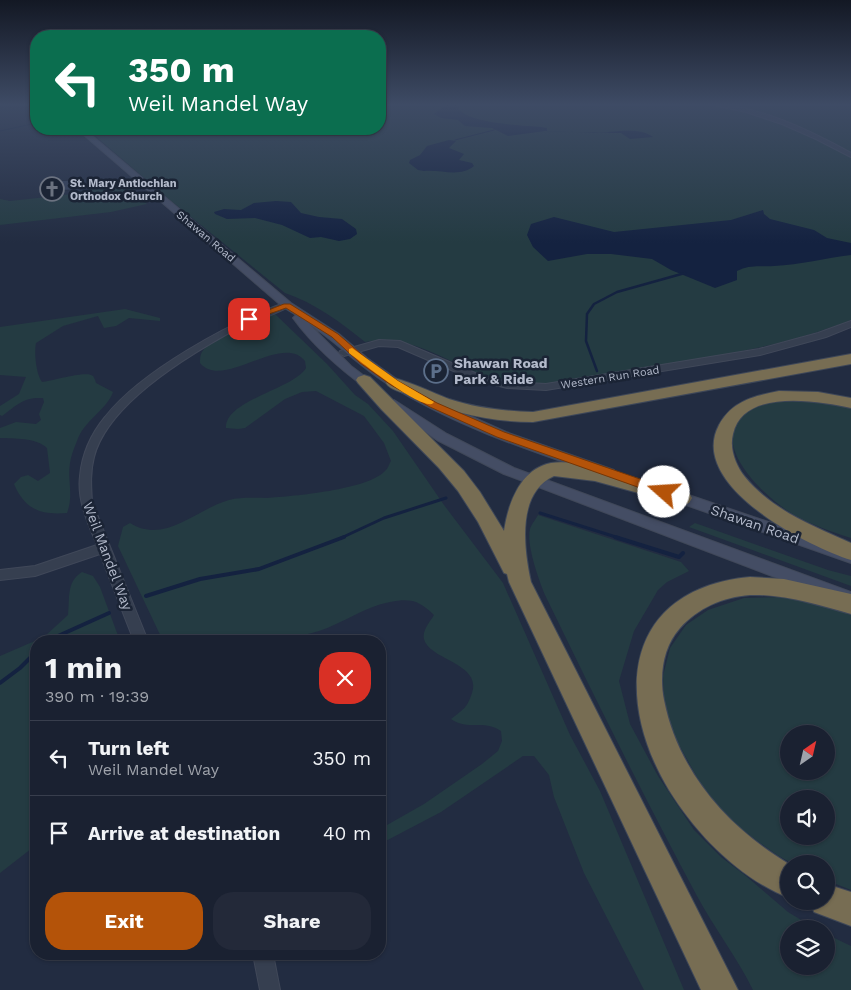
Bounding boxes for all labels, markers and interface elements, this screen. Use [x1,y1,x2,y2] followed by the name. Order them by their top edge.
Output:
[128,49,235,91] text: 350 m
[45,50,110,115] icon: left
[128,91,308,116] text: Weil Mandel Way
[39,176,65,202] church icon: St. Mary Antiochian Orthodox Church
[70,177,177,203] place label: St. Mary Antiochian Orthodox Church
[174,208,238,265] street label: Shawan Road
[228,298,270,340] pin
[235,305,263,333] icon: arrive
[454,355,548,387] place label: Shawan Road Park & Ride
[423,358,449,384] parking icon: Shawan Road Park & Ride
[560,363,660,392] street label: Western Run Road
[637,465,689,517] position arrow
[80,500,136,613] street label: Weil Mandel Way
[709,501,801,547] street label: Shawan Road
[45,650,122,685] text: 1 min
[319,652,371,704] button: close
[45,687,149,706] text: 390 m · 19:39
[780,725,835,780] north arrow
[780,725,835,975] map controls
[88,737,169,760] text: Turn left
[45,744,73,772] icon: left
[312,747,371,770] text: 350 m
[88,760,219,779] text: Weil Mandel Way
[780,790,835,845] button: sound
[45,819,73,847] icon: arrive
[88,822,280,845] text: Arrive at destination
[323,822,371,845] text: 40 m
[780,855,835,910] button: search
[45,892,203,950] button: Exit
[213,892,371,950] button: Share
[780,920,835,975] button: layers

